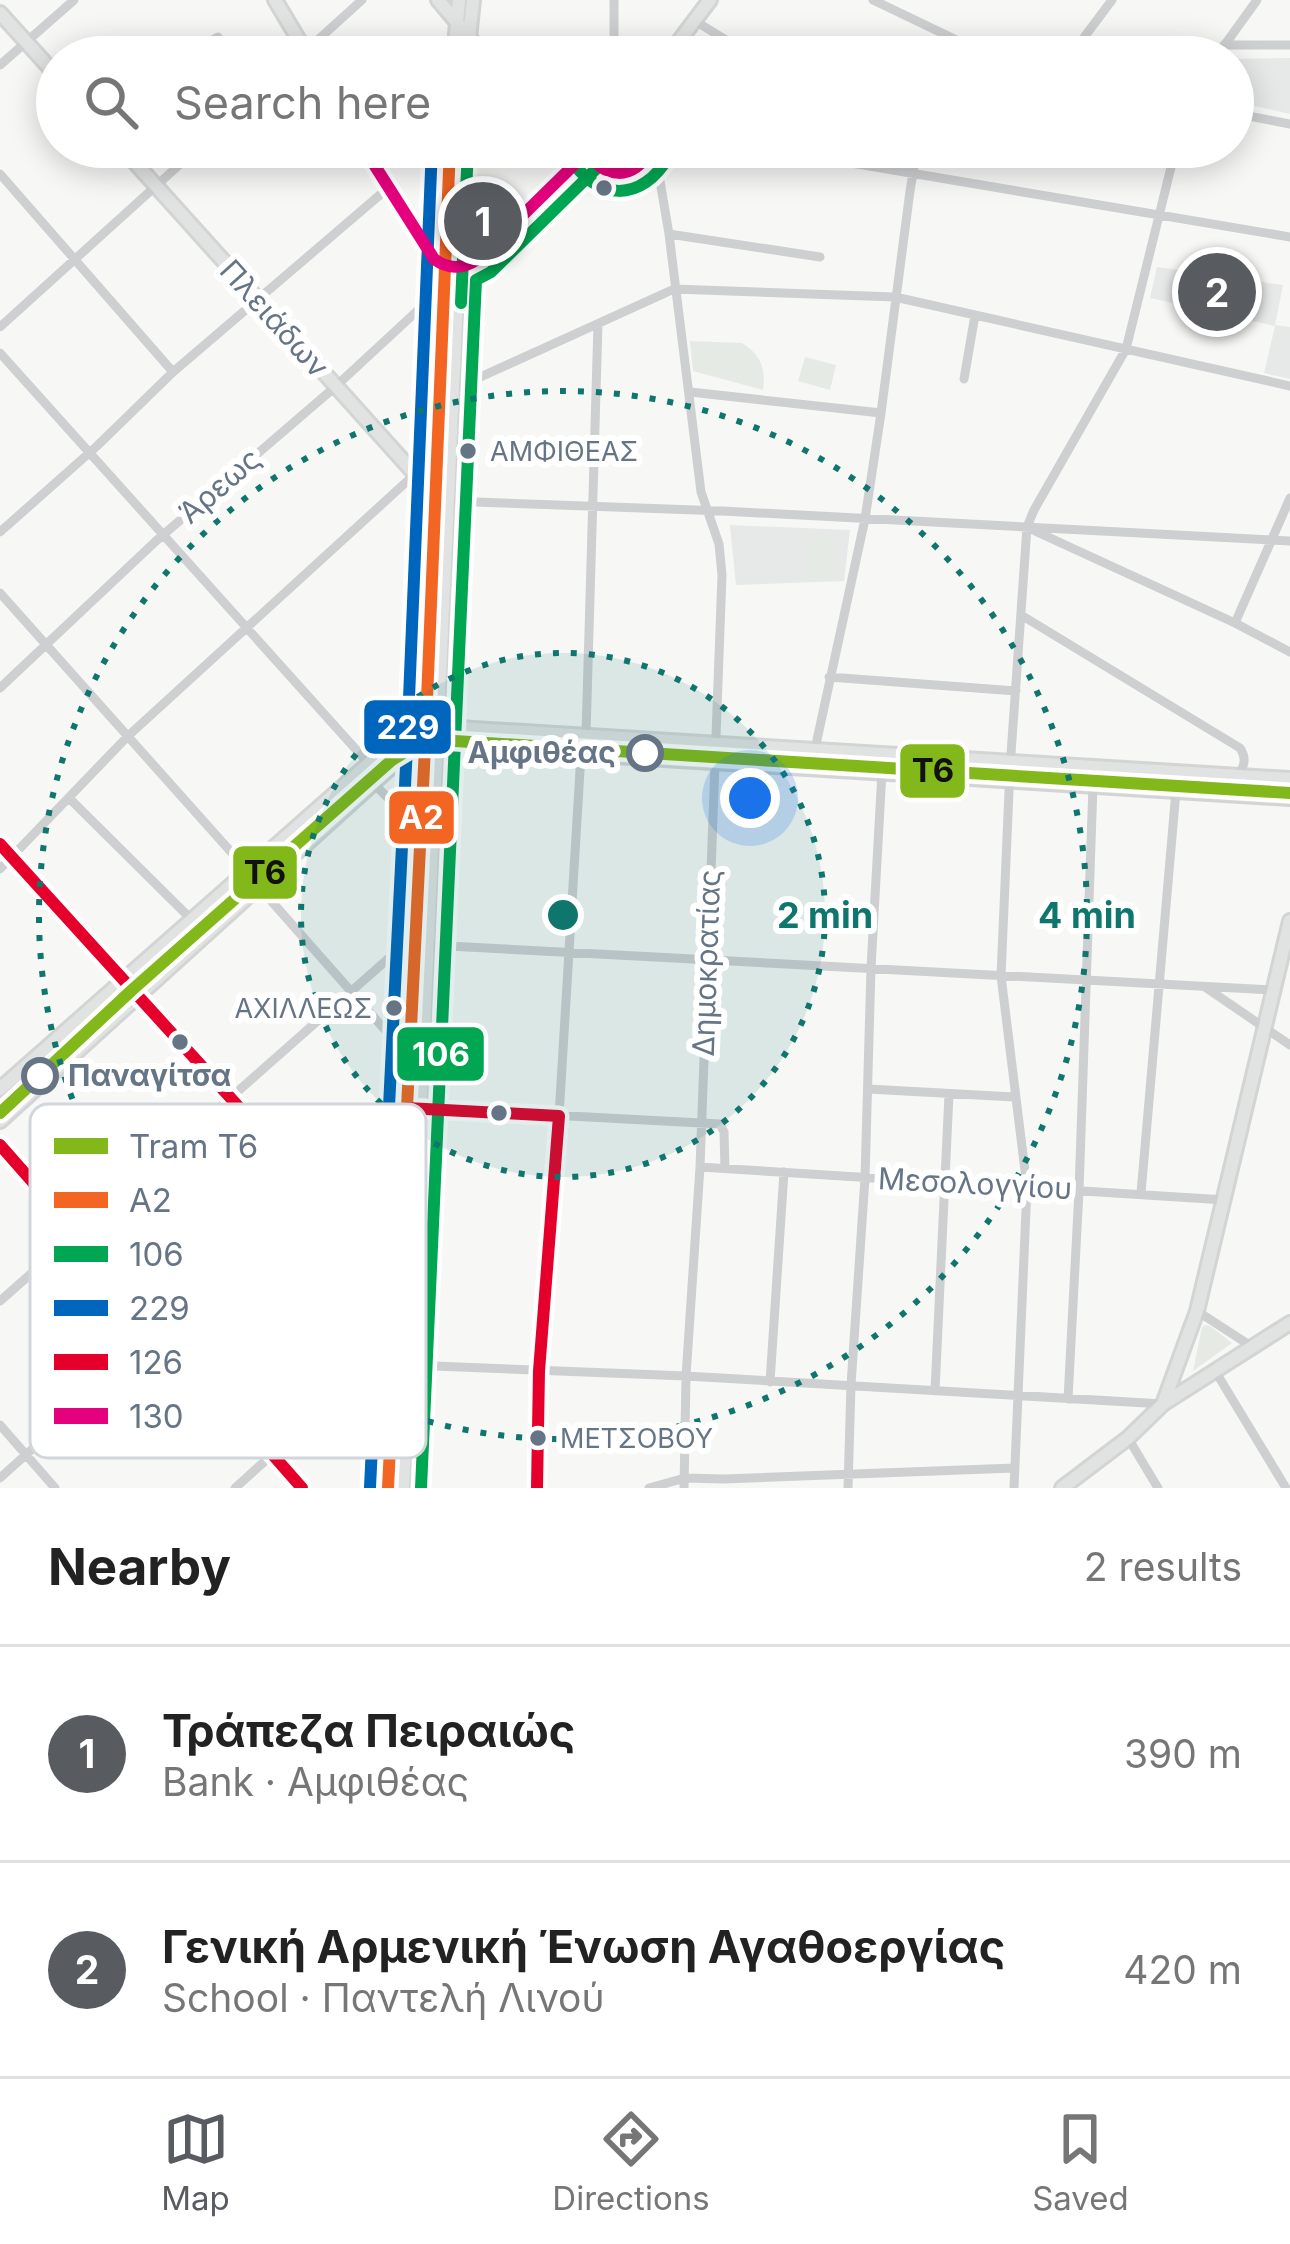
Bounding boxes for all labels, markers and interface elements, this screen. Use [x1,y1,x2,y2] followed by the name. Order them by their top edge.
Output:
[36,36,1254,168] search box
[78,69,144,135] icon: search
[174,75,431,130] text: Search here
[444,176,522,266] pin: 1
[593,177,615,199] unlabelled marker
[1178,247,1256,337] pin: 2
[213,252,337,384] street label: Πλειάδων
[490,435,638,468] place label: ΑΜΦΙΘΕΑΣ
[171,440,268,530] street label: Άρεως
[457,440,479,462] marker: ΑΜΦΙΘΕΑΣ
[362,698,453,756] line badge: 229
[376,707,440,747] text: 229
[468,734,616,770] place label: Αμφιθέας
[628,736,662,770] marker: Αμφιθέας
[898,742,967,800] line badge: Τ6
[912,750,954,790] text: Τ6
[720,768,780,828] your location
[387,789,456,846] line badge: Α2
[398,797,444,837] text: Α2
[231,844,299,901] line badge: Τ6
[244,852,286,892] text: Τ6
[685,869,727,1057] street label: Δημοκρατίας
[777,893,873,937] text: 2 min
[1038,893,1136,937] text: 4 min
[542,894,584,936] centre of rings
[234,992,372,1025] place label: ΑΧΙΛΛΕΩΣ
[383,997,405,1019] marker: ΑΧΙΛΛΕΩΣ
[395,1025,486,1083] line badge: 106
[169,1031,191,1053] unlabelled marker
[412,1034,470,1074] text: 106
[68,1057,231,1093] place label: Παναγίτσα
[23,1059,57,1093] marker: Παναγίτσα
[488,1102,510,1124] unlabelled marker
[30,1104,426,1458] legend
[129,1126,258,1166] text: Tram Τ6
[877,1160,1073,1206] street label: Μεσολογγίου
[129,1180,172,1220] text: Α2
[129,1234,184,1274] text: 106
[129,1288,190,1328] text: 229
[129,1342,183,1382] text: 126
[129,1396,184,1436] text: 130
[560,1422,713,1455] place label: ΜΕΤΣΟΒΟΥ
[527,1427,549,1449] marker: ΜΕΤΣΟΒΟΥ
[48,1536,231,1597] text: Nearby
[1084,1543,1242,1590] text: 2 results
[162,1703,575,1758] text: Τράπεζα Πειραιώς
[79,1730,95,1777] text: 1
[1124,1730,1242,1777] text: 390 m
[162,1758,469,1805] text: Bank · Αμφιθέας
[162,1919,1005,1974] text: Γενική Αρμενική Ένωση Αγαθοεργίας
[75,1946,99,1993] text: 2
[1123,1946,1242,1993] text: 420 m
[162,1974,604,2021] text: School · Παντελή Λινού
[161,2106,230,2218] tab: Map
[552,2106,710,2218] tab: Directions
[1032,2106,1129,2218] tab: Saved

